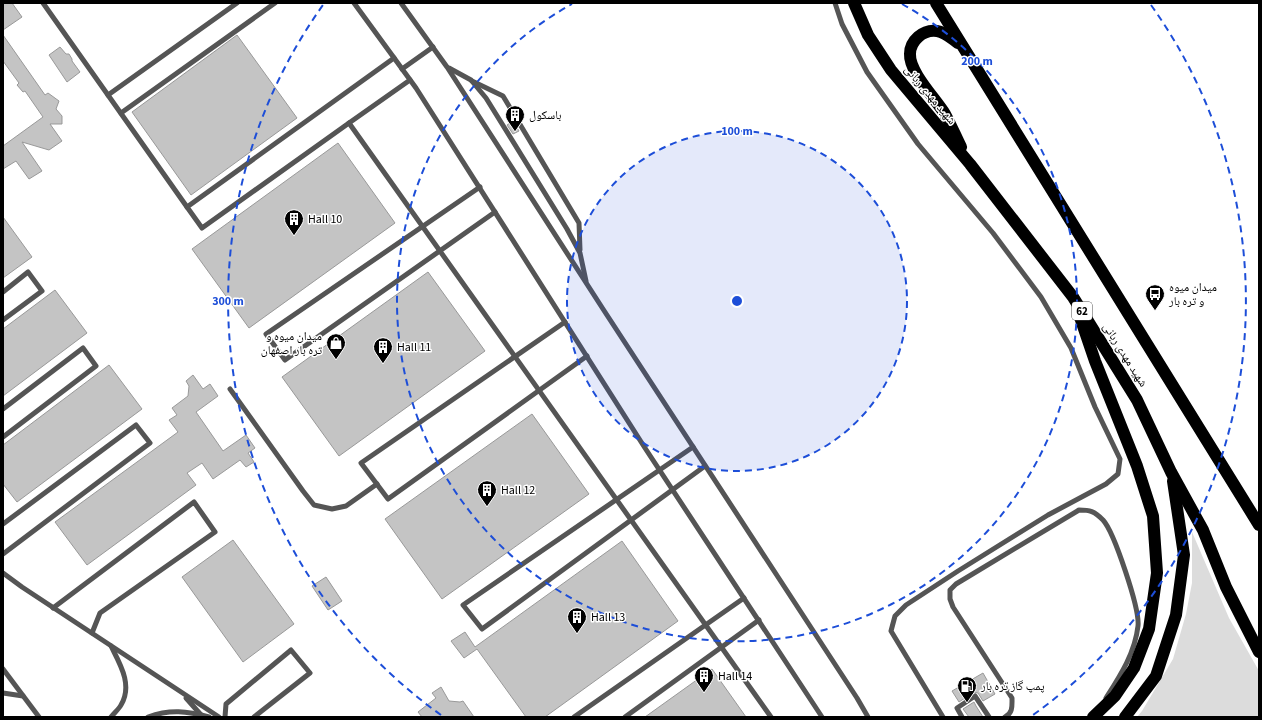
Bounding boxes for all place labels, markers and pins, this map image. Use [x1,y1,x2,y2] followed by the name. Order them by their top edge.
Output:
[504,104,526,132] building icon: باسكول
[529,107,562,124] place label: باسكول
[283,208,305,236] building icon: Hall 10
[308,211,342,228] place label: Hall 10
[1168,279,1217,310] place label: میدان میوه و تره بار
[1144,283,1166,311] bus stop icon: میدان میوه و تره بار
[730,294,744,308] centre of rings
[261,328,322,359] place label: میدان میوه و تره بار اصفهان
[325,332,347,360] shop icon: میدان میوه و تره بار اصفهان
[372,336,394,364] building icon: Hall 11
[397,339,431,356] place label: Hall 11
[476,479,498,507] building icon: Hall 12
[501,482,535,499] place label: Hall 12
[566,606,588,634] building icon: Hall 13
[591,609,625,626] place label: Hall 13
[693,665,715,693] building icon: Hall 14
[718,668,752,685] place label: Hall 14
[956,675,978,703] fuel station icon: پمپ گاز تره بار
[980,678,1045,695] place label: پمپ گاز تره بار

